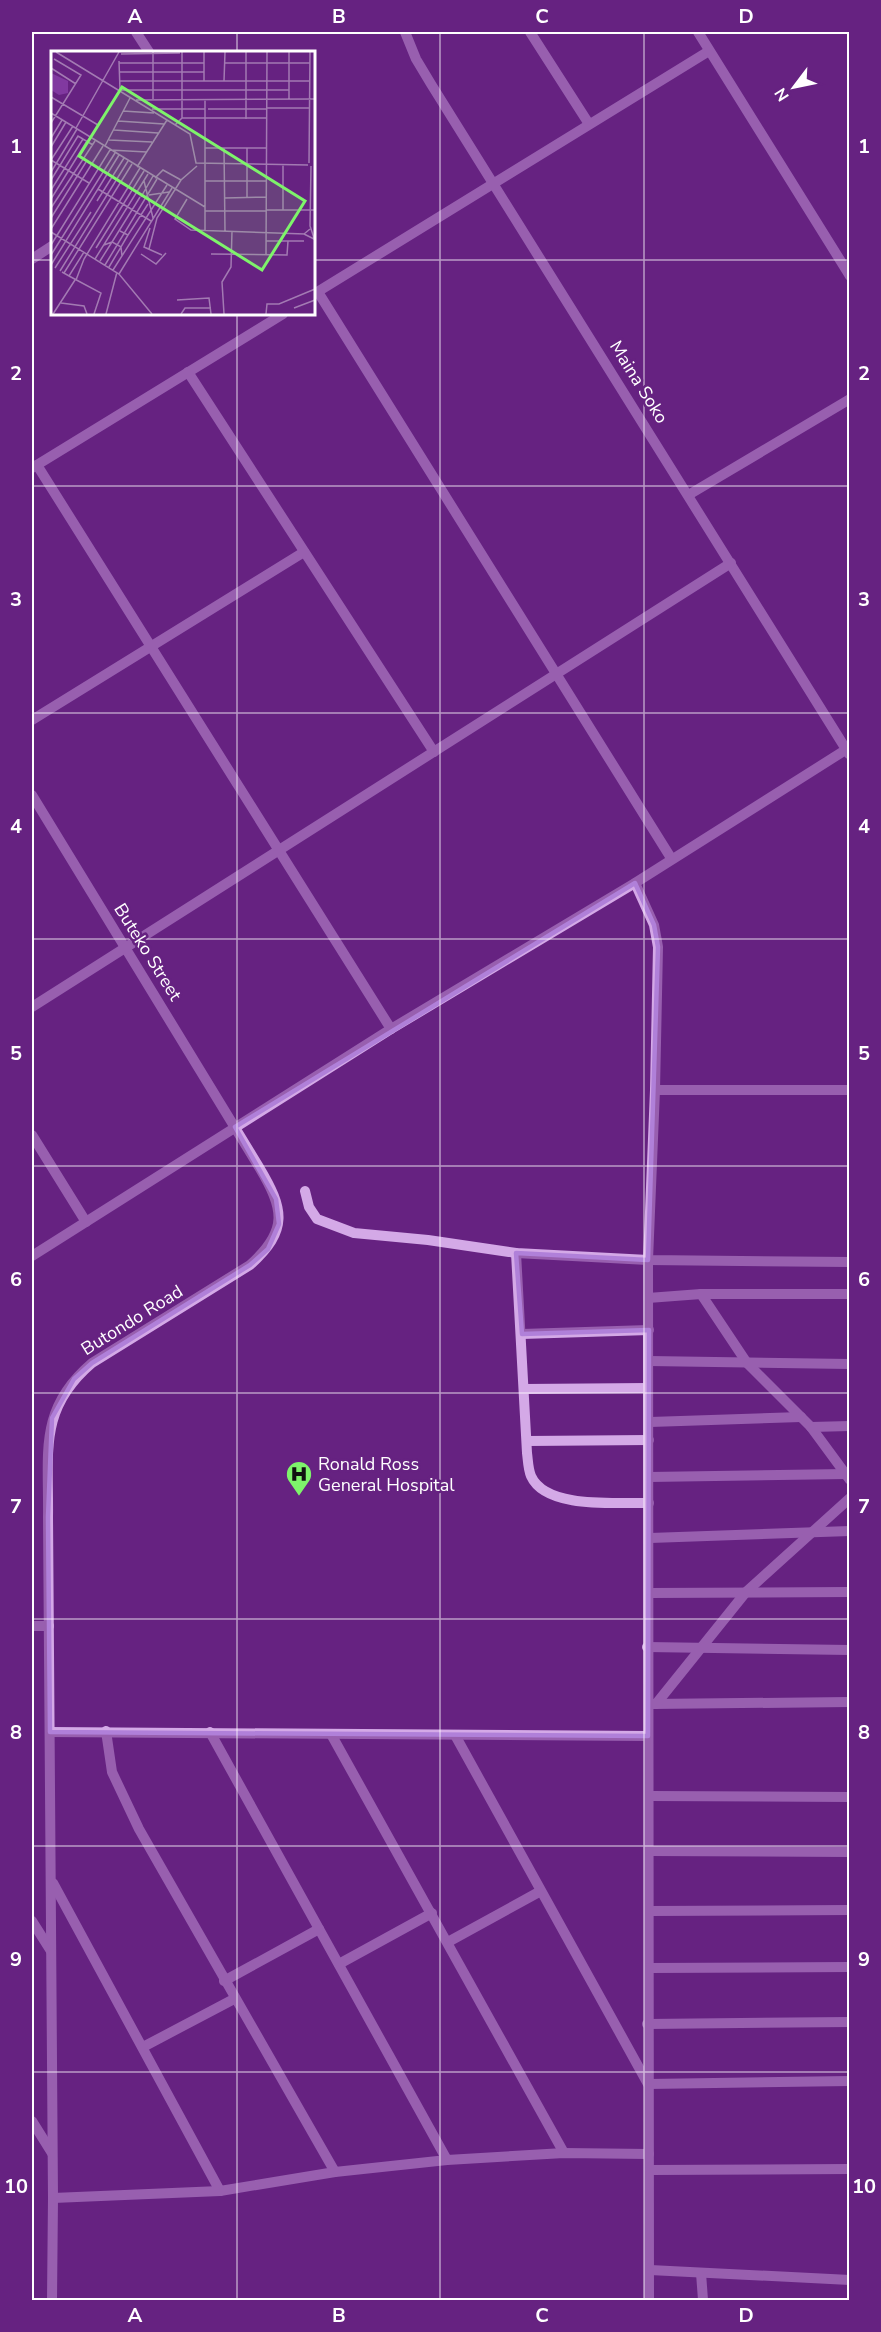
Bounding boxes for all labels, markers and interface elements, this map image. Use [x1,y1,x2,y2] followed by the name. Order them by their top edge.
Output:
[128,3,143,30] text: A
[332,3,346,30] text: B
[535,3,549,30] text: C
[738,3,754,30] text: D
[51,51,315,315] inset map
[764,57,824,117] north arrow
[770,84,795,105] text: N
[10,133,22,160] text: 1
[858,133,870,160] text: 1
[604,336,674,428] street label: Maina Soko
[10,360,22,387] text: 2
[858,360,870,387] text: 2
[10,586,22,613] text: 3
[858,586,870,613] text: 3
[10,813,22,840] text: 4
[858,813,870,840] text: 4
[109,899,188,1006] street label: Buteko Street
[10,1040,22,1067] text: 5
[858,1040,870,1067] text: 5
[10,1266,22,1293] text: 6
[858,1266,870,1293] text: 6
[77,1279,187,1361] street label: Butondo Road
[318,1452,455,1497] place label: Ronald Ross General Hospital
[284,1459,314,1497] hospital icon: Ronald Ross General Hospital
[10,1493,22,1520] text: 7
[858,1493,870,1520] text: 7
[10,1719,22,1746] text: 8
[858,1719,870,1746] text: 8
[10,1946,22,1973] text: 9
[858,1946,870,1973] text: 9
[4,2173,28,2200] text: 10
[852,2173,876,2200] text: 10
[128,2302,143,2329] text: A
[332,2302,346,2329] text: B
[535,2302,549,2329] text: C
[738,2302,754,2329] text: D

